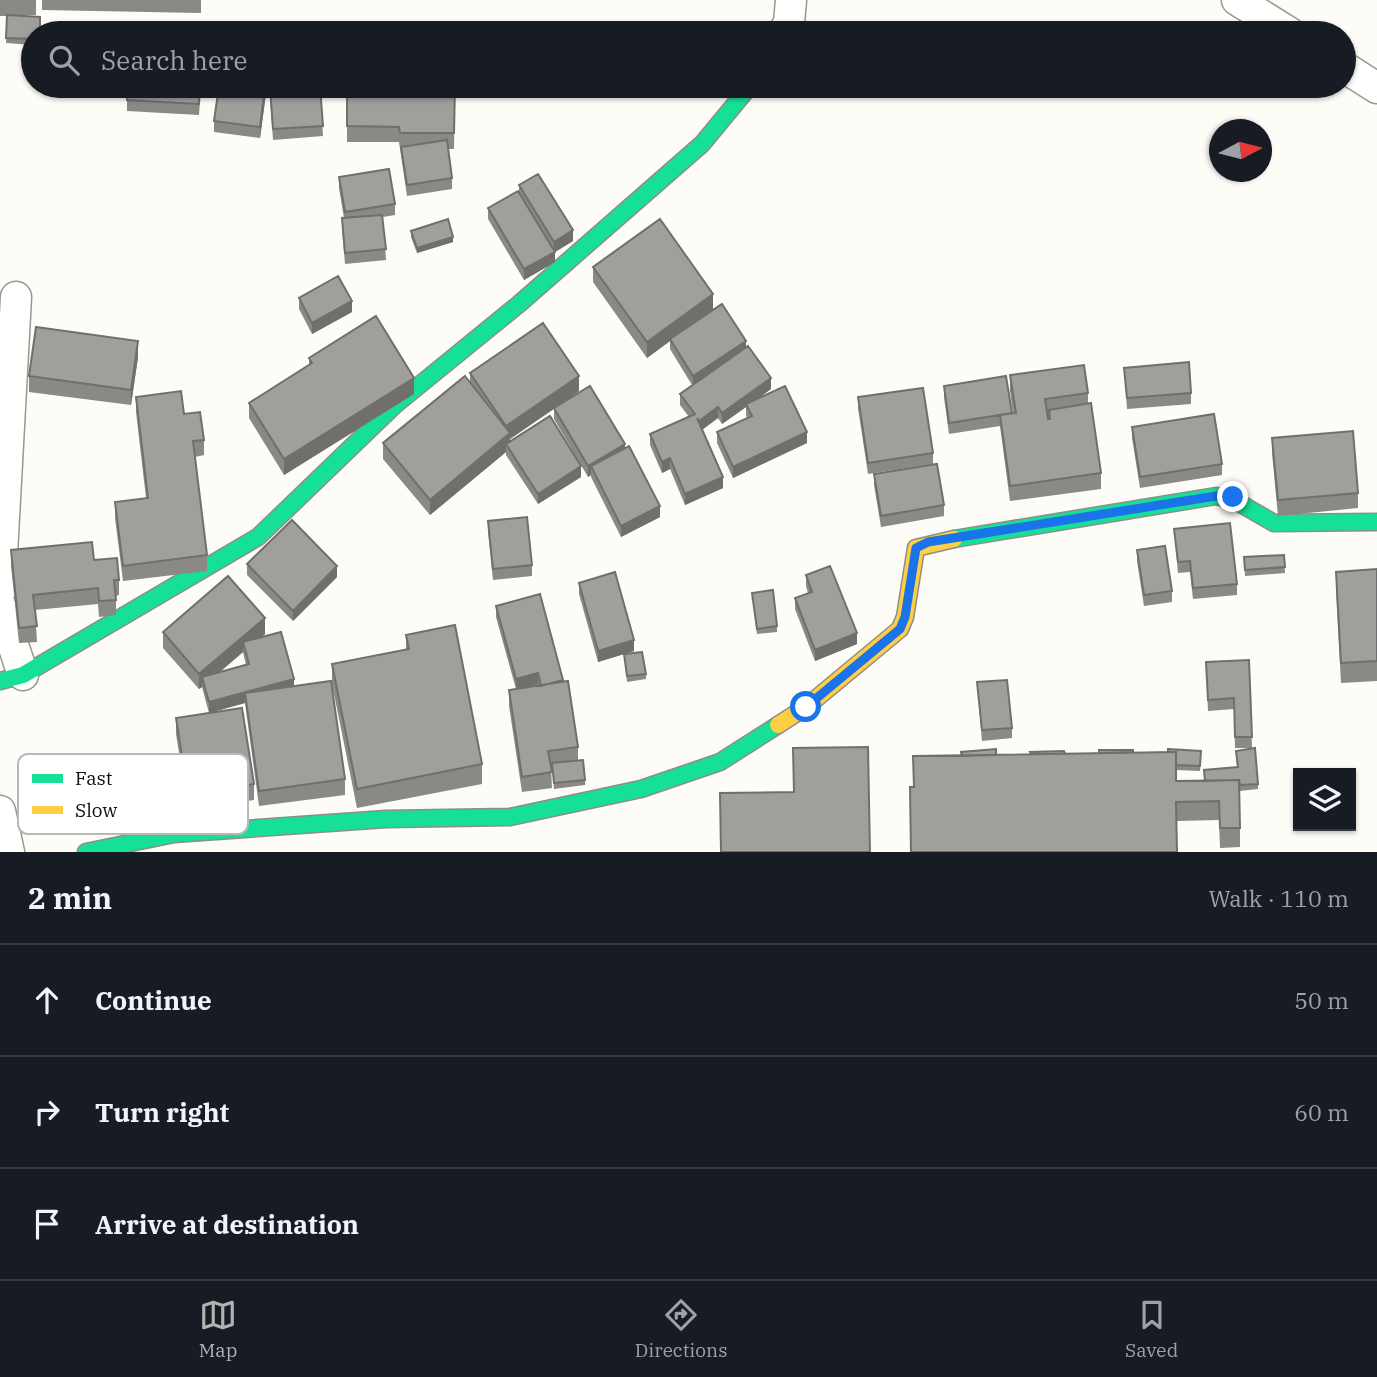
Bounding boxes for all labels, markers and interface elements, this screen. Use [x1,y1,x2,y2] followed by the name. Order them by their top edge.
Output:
[21,21,1356,98] search box
[45,41,83,79] icon: search
[101,43,247,77] text: Search here
[1209,119,1272,182] north arrow
[1217,481,1248,512] route end
[790,691,821,722] route start
[18,754,248,834] legend
[75,766,113,790] text: Fast
[1293,768,1356,831] map controls
[1293,768,1356,831] button: layers
[75,798,117,822] text: Slow
[28,878,112,917] text: 2 min
[1208,883,1349,913] text: Walk · 110 m
[28,981,66,1019] icon: ahead
[95,983,212,1017] text: Continue
[1294,985,1349,1015] text: 50 m
[28,1093,66,1131] icon: right
[95,1095,229,1129] text: Turn right
[1294,1097,1349,1127] text: 60 m
[28,1205,66,1243] icon: arrive
[95,1207,359,1241] text: Arrive at destination
[199,1296,237,1362] tab: Map
[635,1296,728,1362] tab: Directions
[1125,1296,1178,1362] tab: Saved

